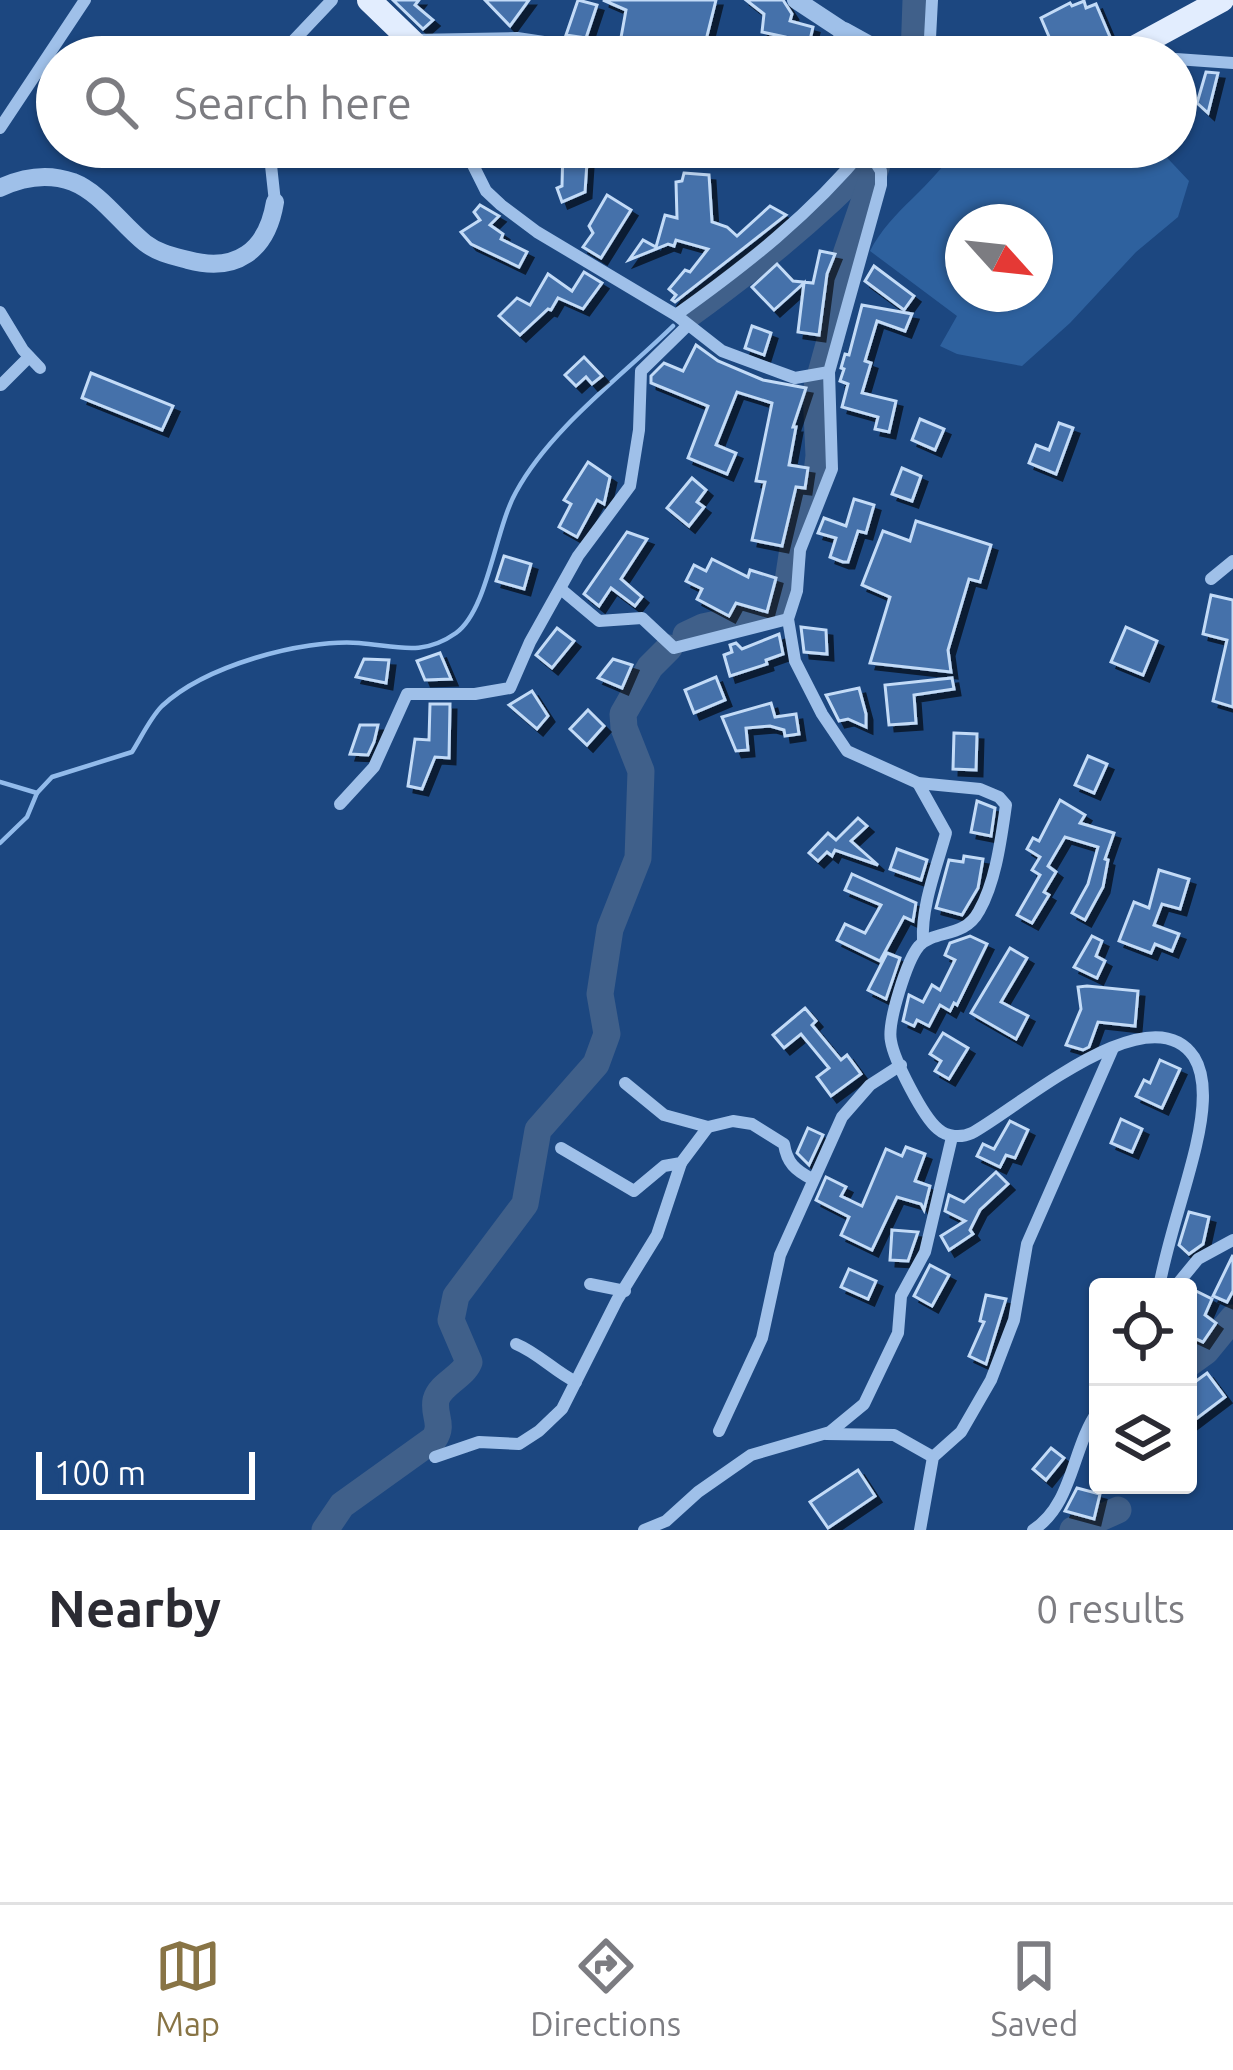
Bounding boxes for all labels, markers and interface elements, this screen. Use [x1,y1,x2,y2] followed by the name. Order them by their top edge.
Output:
[36,36,1197,168] search box
[78,69,144,135] icon: search
[174,77,412,128] text: Search here
[945,204,1053,312] north arrow
[1089,1278,1197,1494] map controls
[1089,1278,1197,1386] button: locate
[1089,1386,1197,1494] button: layers
[36,1446,255,1499] scale bar
[54,1454,146,1491] text: 100 m
[48,1579,221,1637] text: Nearby
[1036,1587,1185,1630] text: 0 results
[155,1933,221,2042] tab: Map
[530,1933,681,2042] tab: Directions
[990,1933,1078,2042] tab: Saved

